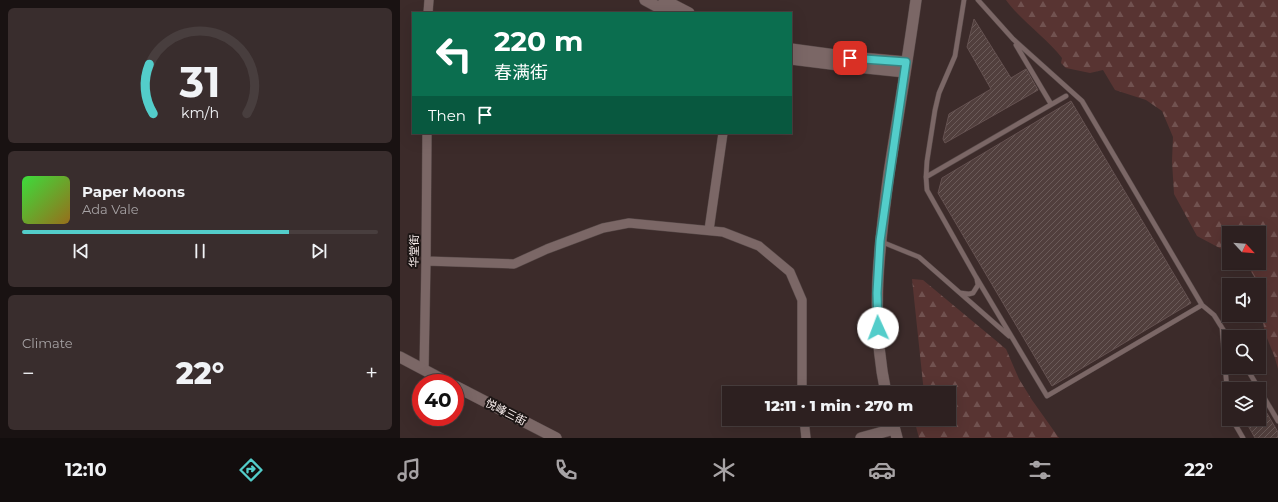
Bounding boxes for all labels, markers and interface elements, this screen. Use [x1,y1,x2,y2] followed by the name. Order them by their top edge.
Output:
[494,24,583,58] text: 220 m
[428,28,480,80] icon: left
[833,41,867,75] pin
[839,47,861,69] icon: arrive
[179,56,220,106] text: 31
[494,62,548,84] text: 春满街
[181,103,219,121] text: km/h
[474,104,496,126] icon: arrive
[428,106,466,125] text: Then
[82,182,185,201] text: Paper Moons
[82,201,139,217] text: Ada Vale
[1222,226,1266,270] north arrow
[1222,226,1266,426] map controls
[407,234,421,268] street label: 华堂街
[70,240,92,262] icon: previous
[189,240,211,262] icon: pause
[308,240,330,262] icon: next
[1222,278,1266,322] button: sound
[857,307,899,349] position arrow
[1222,330,1266,374] button: search
[22,335,73,351] text: Climate
[176,355,224,392] text: 22°
[22,360,35,387] text: −
[365,360,378,387] text: +
[412,374,464,426] speed limit sign: 40
[1222,382,1266,426] button: layers
[483,396,529,428] street label: 悦峰三街
[765,396,913,415] text: 12:11 · 1 min · 270 m
[237,456,265,484] icon: directions
[395,456,423,484] icon: music
[552,456,580,484] icon: phone
[710,456,738,484] icon: climate
[868,456,896,484] icon: car
[1026,456,1054,484] icon: filters
[65,459,107,481] text: 12:10
[1184,459,1213,481] text: 22°

